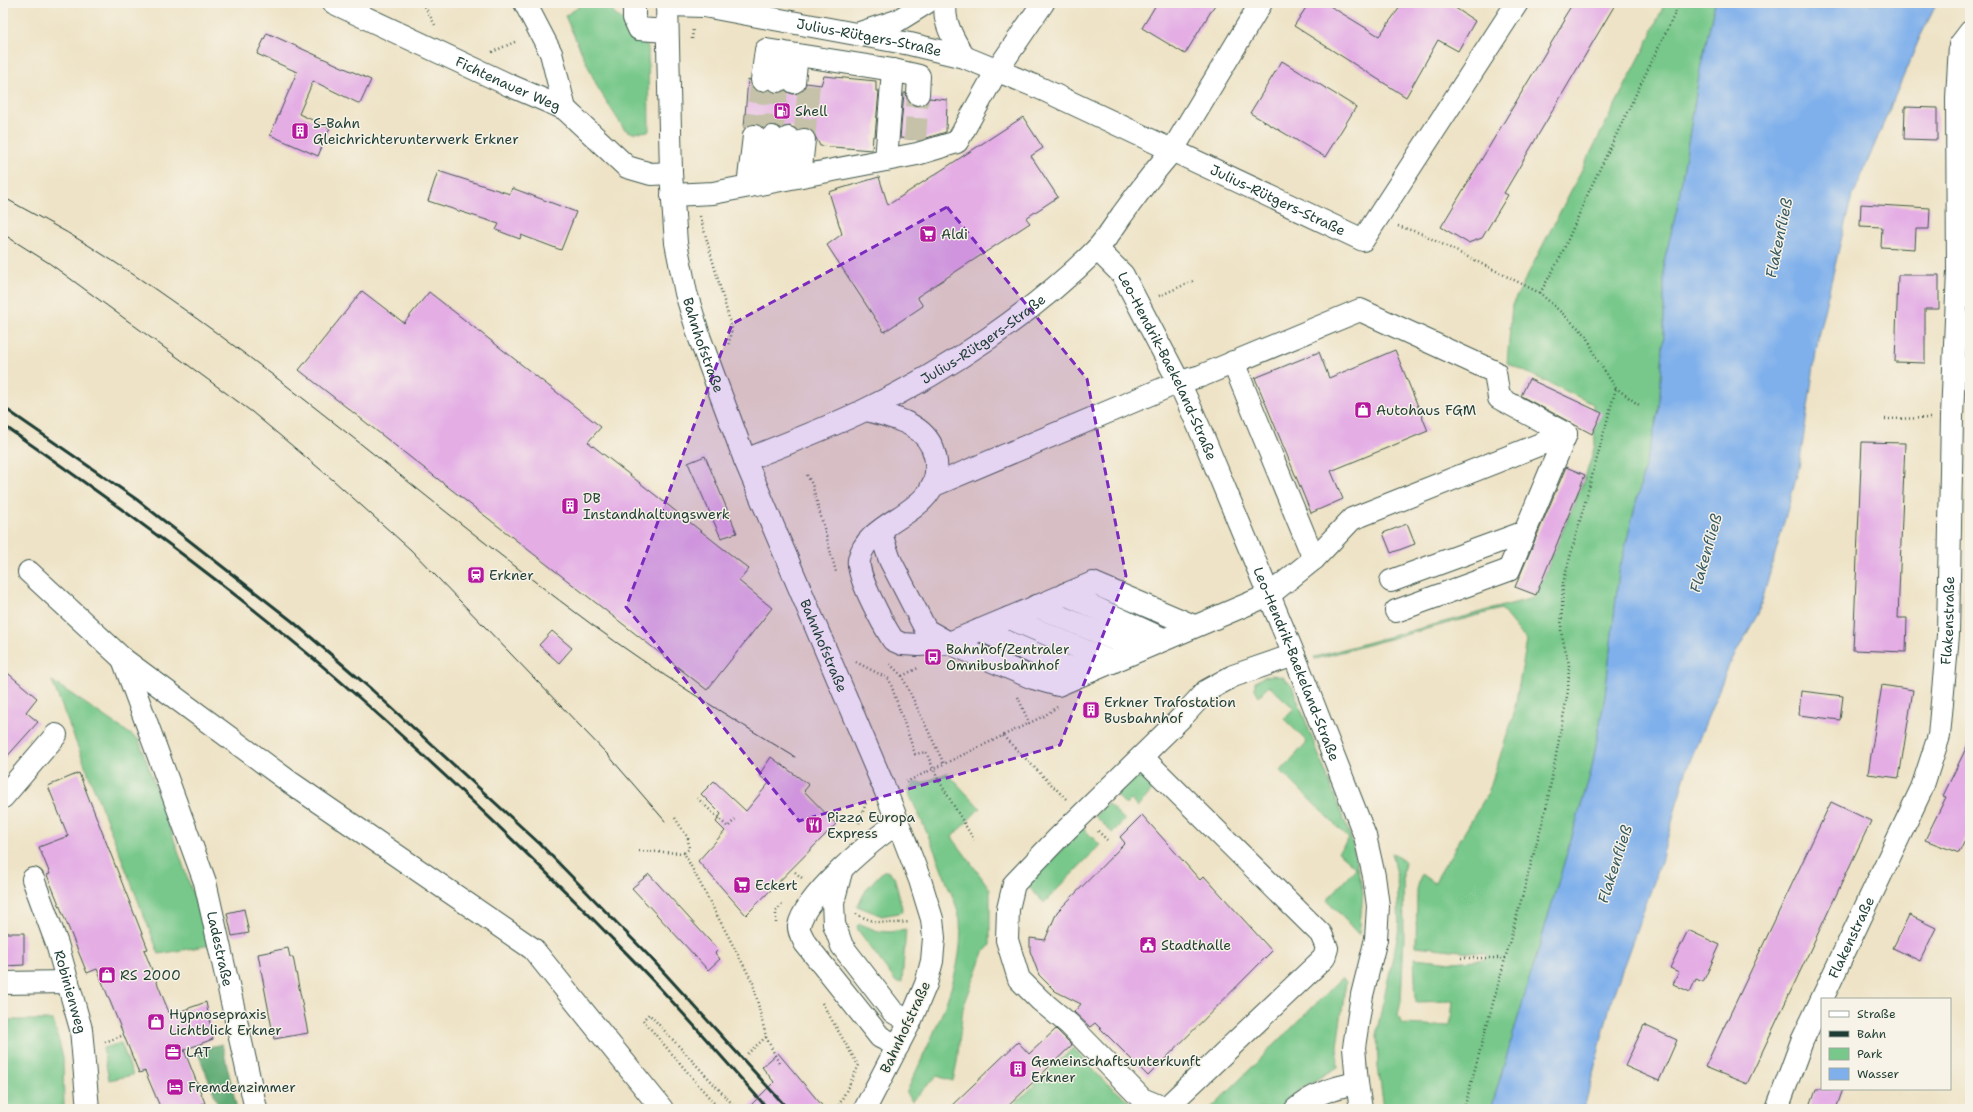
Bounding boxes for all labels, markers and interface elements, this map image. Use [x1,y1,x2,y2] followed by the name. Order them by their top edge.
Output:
[795,14,944,60] street label: Julius-Rütgers-Straße
[453,52,564,115] street label: Fichtenauer Weg
[772,101,792,121] fuel station icon: Shell
[795,102,828,120] place label: Shell
[313,114,519,148] place label: S-Bahn Gleichrichterunterwerk Erkner
[290,121,310,141] building icon: S-Bahn Gleichrichterunterwerk Erkner
[1207,160,1348,240] street label: Julius-Rütgers-Straße
[1761,196,1797,280] water label: Flakenfließ
[918,224,938,244] supermarket icon: Aldi
[941,225,968,243] place label: Aldi
[1114,268,1221,463] street label: Leo-Hendrik-Baekeland-Straße
[917,290,1049,388] street label: Julius-Rütgers-Straße
[679,295,728,395] street label: Bahnhofstraße
[1353,400,1373,420] shop icon: Autohaus FGM
[1376,401,1477,419] place label: Autohaus FGM
[583,489,730,523] place label: DB Instandhaltungswerk
[560,496,580,516] building icon: DB Instandhaltungswerk
[1685,511,1727,595] water label: Flakenfließ
[1249,564,1344,764] street label: Leo-Hendrik-Baekeland-Straße
[466,565,486,585] station icon: Erkner
[489,566,534,584] place label: Erkner
[1936,576,1958,665] street label: Flakenstraße
[796,596,852,695] street label: Bahnhofstraße
[946,640,1070,674] place label: Bahnhof/Zentraler Omnibusbahnhof
[923,647,943,667] bus stop icon: Bahnhof/Zentraler Omnibusbahnhof
[1104,693,1236,727] place label: Erkner Trafostation Busbahnhof
[1081,700,1101,720] building icon: Erkner Trafostation Busbahnhof
[827,808,916,842] place label: Pizza Europa Express
[804,815,824,835] restaurant icon: Pizza Europa Express
[1593,822,1637,906] water label: Flakenfließ
[732,875,752,895] supermarket icon: Eckert
[755,876,798,894] place label: Eckert
[1824,894,1878,981] street label: Flakenstraße
[203,909,237,988] street label: Ladestraße
[1138,935,1158,955] public building icon: Stadthalle
[1161,936,1231,954] place label: Stadthalle
[50,948,90,1034] street label: Robinienweg
[97,965,117,985] shop icon: RS 2000
[120,966,181,984] place label: RS 2000
[876,978,934,1076] street label: Bahnhofstraße
[1821,998,1951,1090] legend
[169,1005,282,1039] place label: Hypnosepraxis Lichtblick Erkner
[1857,1006,1896,1022] text: Straße
[146,1012,166,1032] shop icon: Hypnosepraxis Lichtblick Erkner
[1857,1026,1886,1042] text: Bahn
[163,1042,183,1062] office icon: LAT
[186,1043,211,1061] place label: LAT
[1857,1046,1883,1062] text: Park
[1031,1052,1201,1086] place label: Gemeinschaftsunterkunft Erkner
[1008,1059,1028,1079] building icon: Gemeinschaftsunterkunft Erkner
[1857,1066,1899,1082] text: Wasser
[165,1077,185,1097] hotel icon: Fremdenzimmer
[188,1078,296,1096] place label: Fremdenzimmer

